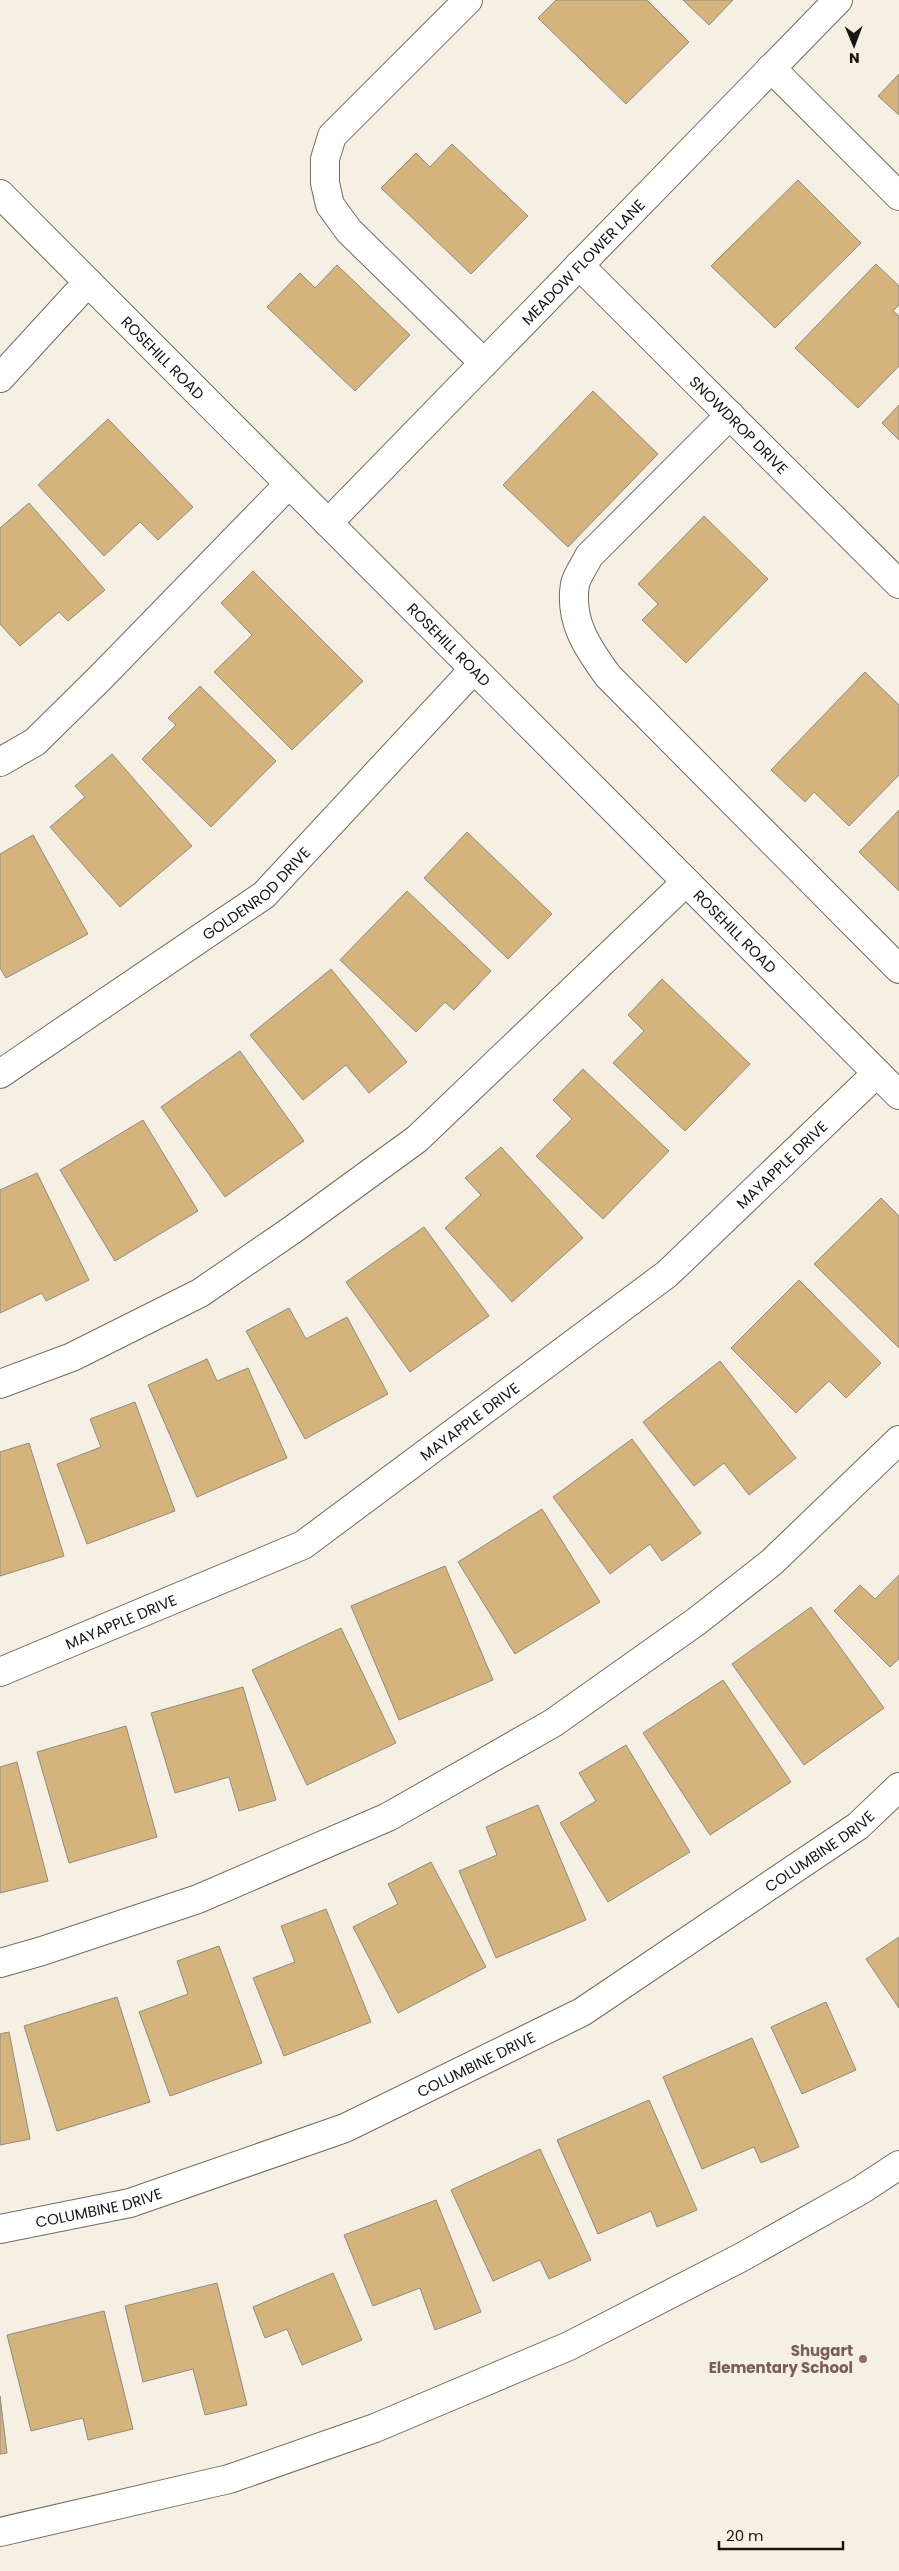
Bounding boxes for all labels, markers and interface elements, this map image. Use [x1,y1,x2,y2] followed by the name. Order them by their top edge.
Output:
[829,20,879,70] north arrow
[849,48,860,68] text: N
[517,194,649,329] street label: MEADOW FLOWER LANE
[117,311,210,404] street label: ROSEHILL ROAD
[685,371,793,478] street label: SNOWDROP DRIVE
[403,598,496,691] street label: ROSEHILL ROAD
[198,842,314,945] street label: GOLDENROD DRIVE
[689,885,782,977] street label: ROSEHILL ROAD
[731,1116,832,1213] street label: MAYAPPLE DRIVE
[415,1377,523,1465] street label: MAYAPPLE DRIVE
[62,1589,180,1654] street label: MAYAPPLE DRIVE
[760,1805,879,1897] street label: COLUMBINE DRIVE
[413,2026,539,2102] street label: COLUMBINE DRIVE
[34,2182,165,2232] street label: COLUMBINE DRIVE
[709,2340,853,2378] place label: Shugart Elementary School
[857,2353,869,2365] marker: Shugart Elementary School
[719,2518,843,2550] scale bar
[726,2525,764,2546] text: 20 m

